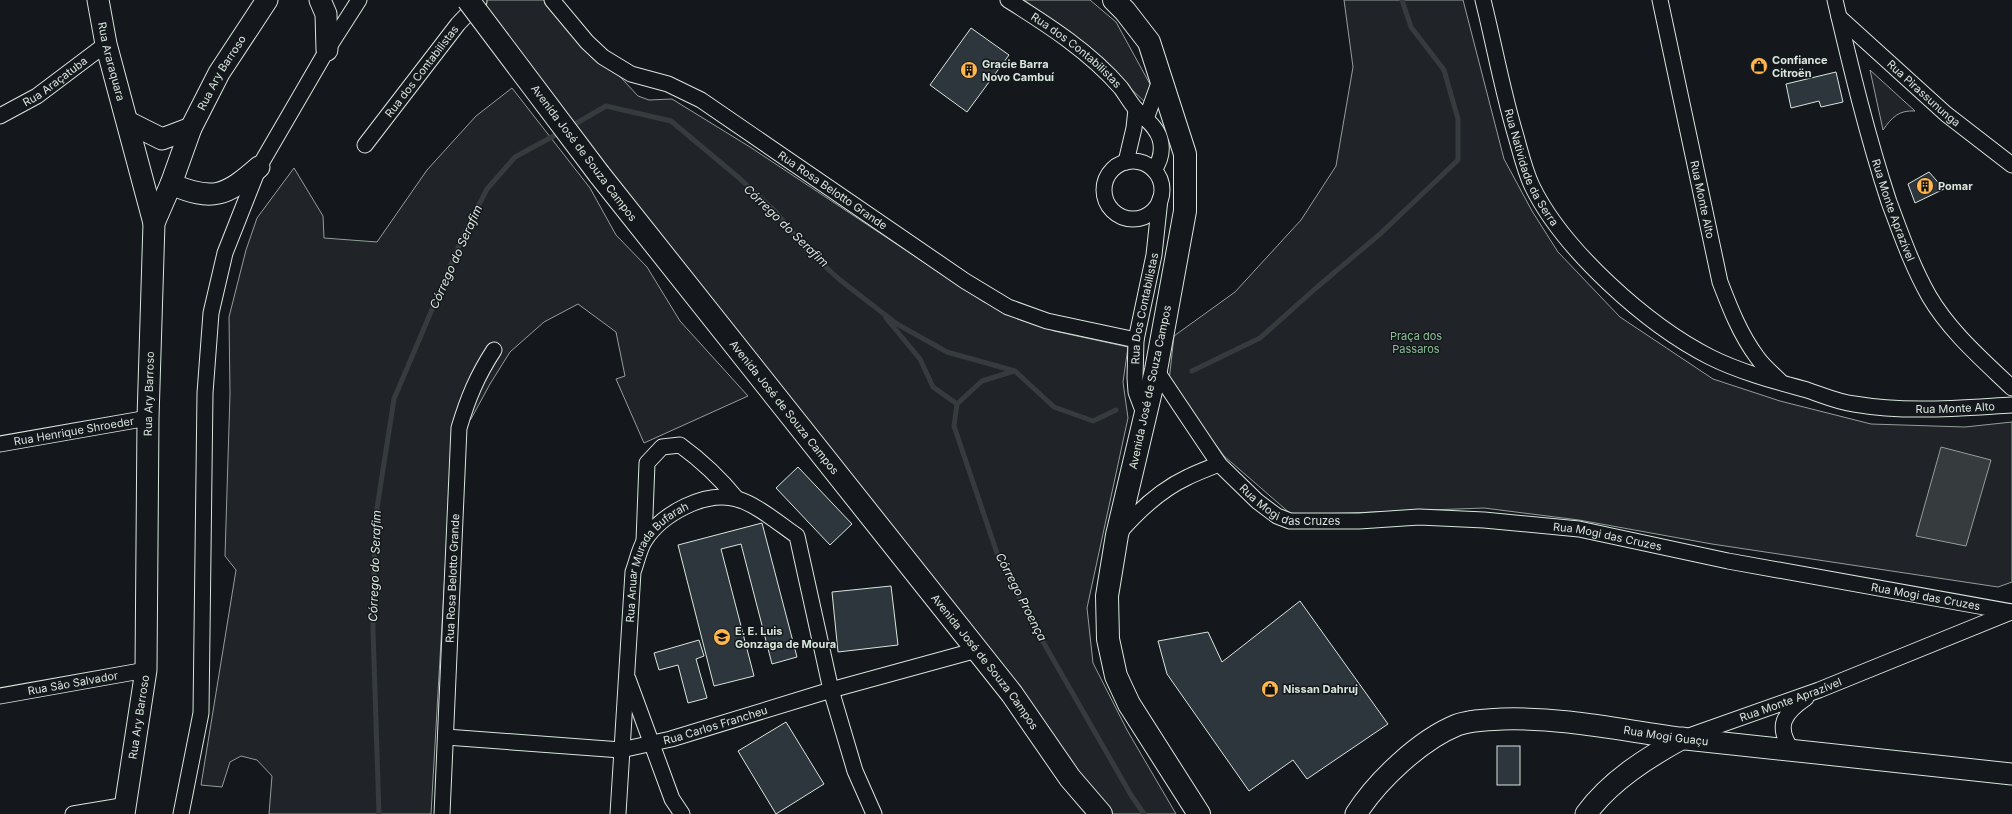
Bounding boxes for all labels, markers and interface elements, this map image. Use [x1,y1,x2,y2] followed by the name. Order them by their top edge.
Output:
[1028,10,1125,91] street label: Rua dos Contabilistas
[95,21,128,103] street label: Rua Araraquara
[382,22,462,120] street label: Rua dos Contabilistas
[194,32,249,113] street label: Rua Ary Barroso
[1772,53,1828,80] place label: Confiance Citroën
[20,54,90,109] street label: Rua Araçatuba
[1749,56,1769,76] shop icon: Confiance Citroën
[982,57,1055,84] place label: Gracie Barra Novo Cambuí
[1884,57,1963,130] street label: Rua Pirassununga
[959,60,979,80] building icon: Gracie Barra Novo Cambuí
[528,82,640,224] street label: Avenida José de Souza Campos
[1502,107,1561,229] street label: Rua Natividade da Serra
[775,148,890,233] street label: Rua Rosa Belotto Grande
[1869,157,1918,263] street label: Rua Monte Aprazível
[1687,159,1718,240] street label: Rua Monte Alto
[1915,176,1935,196] building icon: Pomar
[1938,179,1973,193] place label: Pomar
[741,181,832,270] water label: Córrego do Serafim
[426,202,485,311] water label: Córrego do Serafim
[1128,251,1161,365] street label: Rua Dos Contabilistas
[1126,304,1174,470] street label: Avenida José de Souza Campos
[1390,329,1442,356] park label: Praça dos Passaros
[727,337,842,477] street label: Avenida José de Souza Campos
[141,351,157,436] street label: Rua Ary Barroso
[1916,399,1996,416] street label: Rua Monte Alto
[13,414,135,448] street label: Rua Henrique Shroeder
[1237,481,1340,528] street label: Rua Mogi das Cruzes
[623,499,691,623] street label: Rua Anuar Murada Bufarah
[365,509,384,622] water label: Córrego do Serafim
[443,513,462,643] street label: Rua Rosa Belotto Grande
[1552,520,1663,554] street label: Rua Mogi das Cruzes
[993,550,1050,644] water label: Córrego Proença
[1870,580,1982,613] street label: Rua Mogi das Cruzes
[928,591,1042,732] street label: Avenida José de Souza Campos
[735,624,836,651] place label: E. E. Luis Gonzaga de Moura
[712,627,732,647] school or university icon: E. E. Luis Gonzaga de Moura
[27,668,119,698] street label: Rua São Salvador
[125,674,152,760] street label: Rua Ary Barroso
[1738,675,1844,725] street label: Rua Monte Aprazível
[1260,679,1280,699] shop icon: Nissan Dahruj
[1283,682,1358,696] place label: Nissan Dahruj
[662,703,769,748] street label: Rua Carlos Francheu
[1623,723,1709,748] street label: Rua Mogi Guaçu

